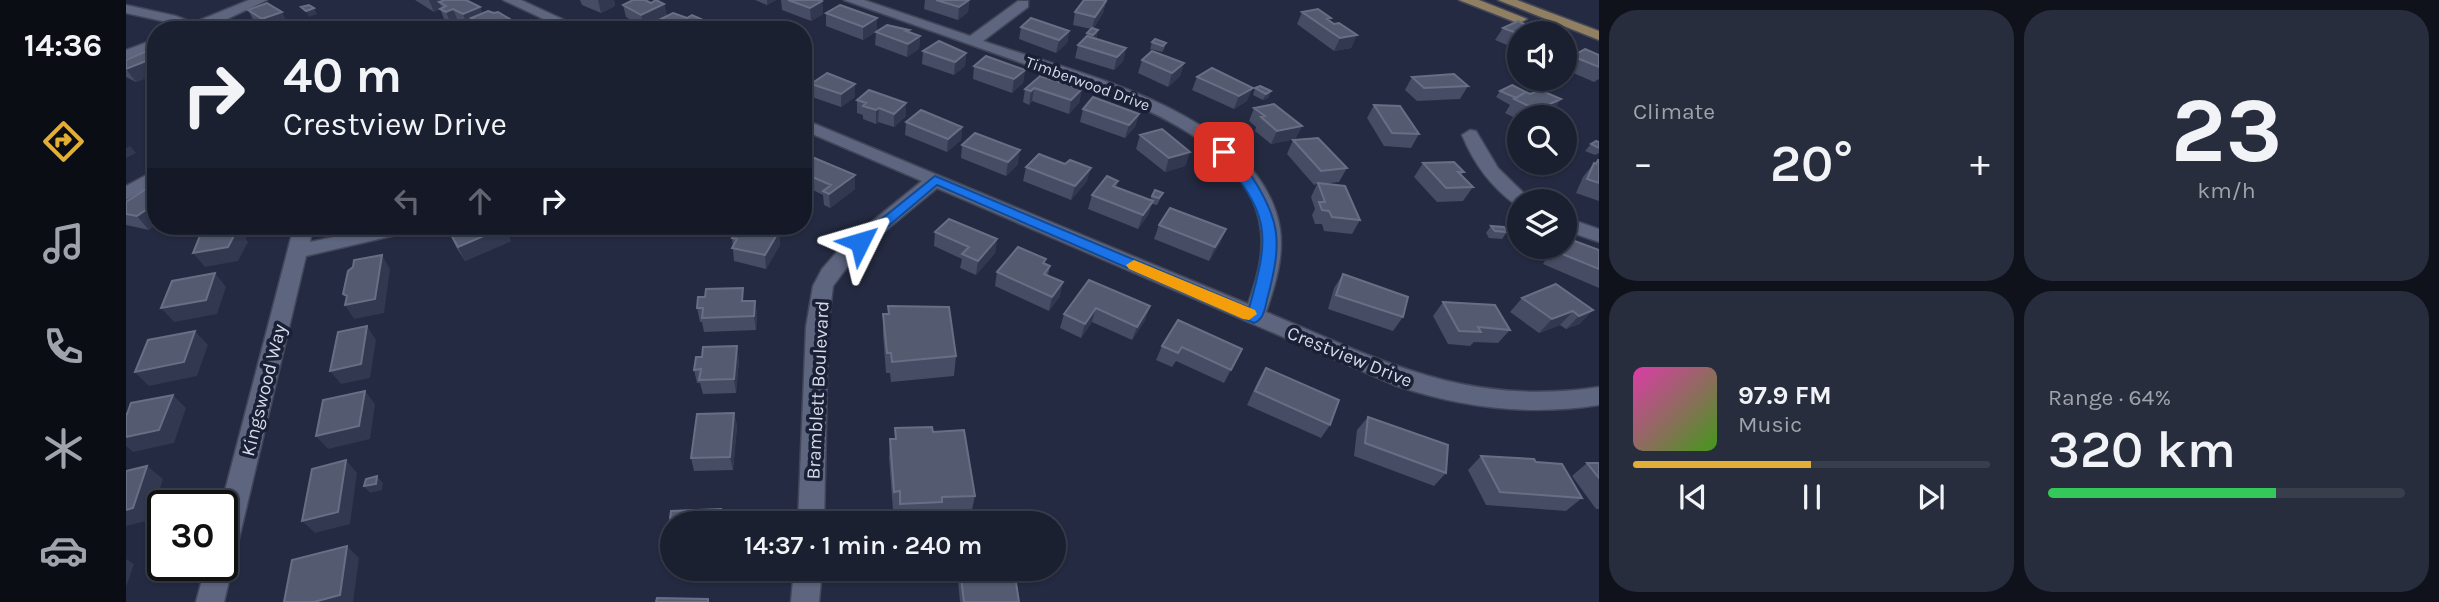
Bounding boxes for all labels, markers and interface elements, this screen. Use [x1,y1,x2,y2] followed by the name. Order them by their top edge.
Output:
[1507,21,1577,259] map controls
[1507,21,1577,91] button: sound
[24,27,102,64] text: 14:36
[283,47,402,104] text: 40 m
[168,49,259,140] icon: right
[1023,52,1153,115] street label: Timberwood Drive
[2171,78,2282,184] text: 23
[1633,98,1715,125] text: Climate
[1507,105,1577,175] button: search
[283,106,507,143] text: Crestview Drive
[39,117,88,166] icon: directions
[1194,122,1254,182] pin
[1205,133,1243,171] icon: arrive
[1770,133,1853,194] text: 20°
[1633,141,1653,186] text: −
[1970,141,1990,186] text: +
[2197,177,2256,204] text: km/h
[388,182,426,220] icon: left
[461,182,499,220] icon: ahead
[534,182,572,220] icon: right
[1507,189,1577,259] button: layers
[823,205,897,279] position arrow
[39,219,88,268] icon: music
[802,300,834,480] street label: Bramblett Boulevard
[39,322,88,371] icon: phone
[237,322,291,459] street label: Kingswood Way
[1284,322,1415,392] street label: Crestview Drive
[1738,380,1832,411] text: 97.9 FM
[2048,384,2171,411] text: Range · 64%
[1738,411,1802,438] text: Music
[2048,419,2236,480] text: 320 km
[39,424,88,473] icon: climate
[1674,478,1712,516] icon: previous
[1793,478,1831,516] icon: pause
[1912,478,1950,516] icon: next
[147,490,238,581] speed limit sign: 30
[39,526,88,575] icon: car
[744,530,982,561] text: 14:37 · 1 min · 240 m

